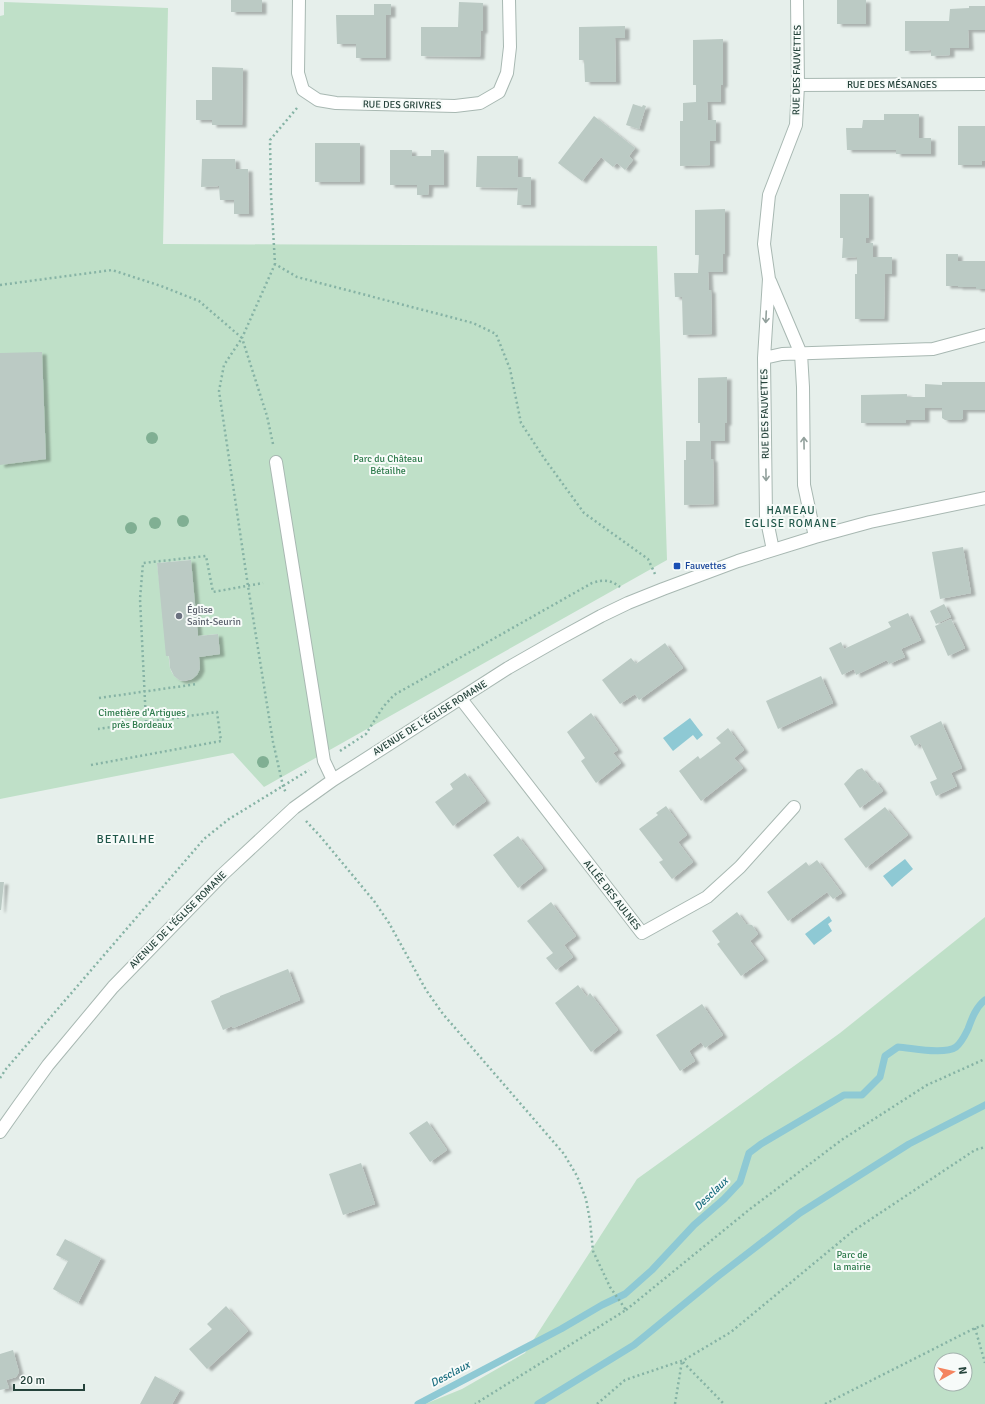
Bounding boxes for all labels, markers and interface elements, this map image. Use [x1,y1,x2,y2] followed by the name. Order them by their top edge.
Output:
[790,24,804,115] street label: RUE DES FAUVETTES
[847,78,938,91] street label: RUE DES MÉSANGES
[363,98,442,112] street label: RUE DES GRIVRES
[763,310,770,323] one-way arrow
[758,368,772,459] street label: RUE DES FAUVETTES
[800,437,808,450] one-way arrow
[353,453,423,477] park label: Parc du Château Bétailhe
[762,468,770,481] one-way arrow
[745,504,837,530] district label: HAMEAU EGLISE ROMANE
[685,560,727,572] place label: Fauvettes
[672,561,682,571] marker: Fauvettes
[187,603,241,628] place label: Église Saint-Seurin
[174,611,184,621] marker: Église Saint-Seurin
[370,677,490,758] street label: AVENUE DE L'ÉGLISE ROMANE
[98,707,186,731] park label: Cimetière d'Artigues près Bordeaux
[96,832,156,847] district label: BETAILHE
[581,857,644,933] street label: ALLÉE DES AULNES
[126,868,229,971] street label: AVENUE DE L'ÉGLISE ROMANE
[691,1173,732,1213] water label: Desclaux
[833,1249,871,1273] park label: Parc de la mairie
[933,1352,973,1392] north arrow
[428,1357,474,1390] water label: Desclaux
[14,1366,84,1392] scale bar
[955,1366,969,1375] text: N
[20,1373,45,1388] text: 20 m

